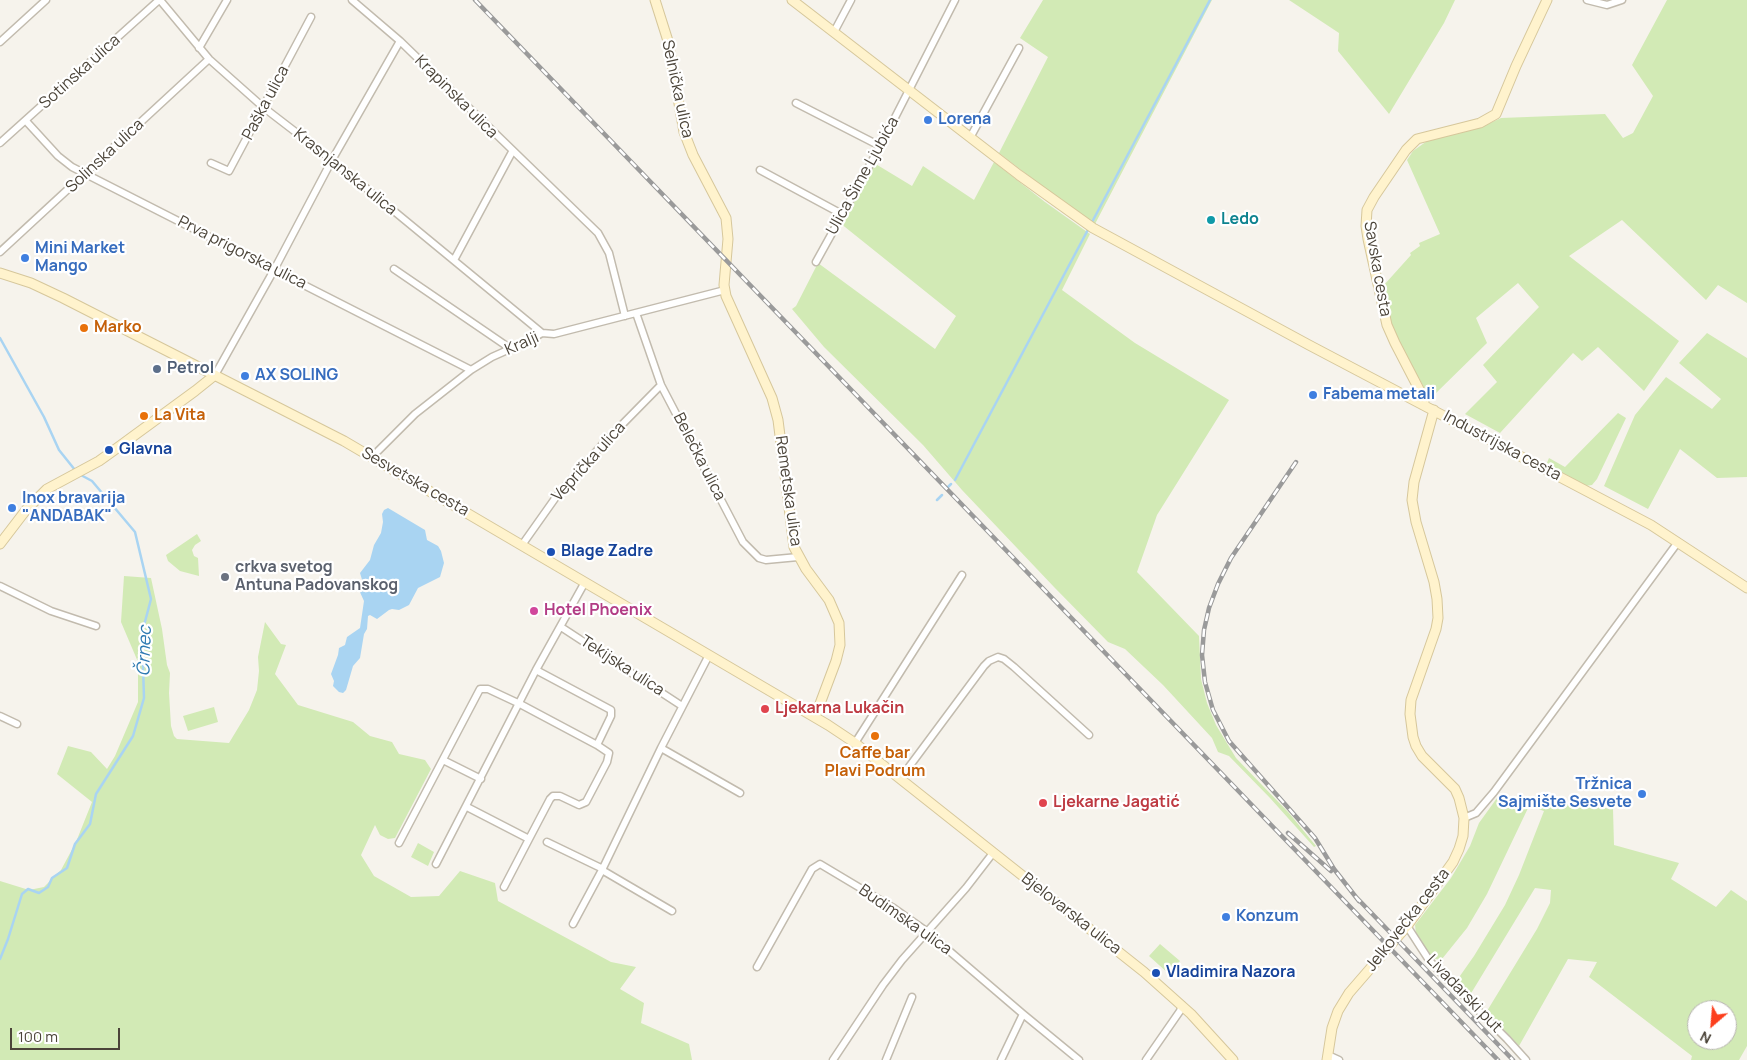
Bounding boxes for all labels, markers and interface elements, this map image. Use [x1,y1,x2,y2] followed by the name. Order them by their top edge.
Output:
[36,31,124,113] street label: Sotinska ulica
[657,38,697,140] street label: Selnička ulica
[410,51,502,143] street label: Krapinska ulica
[238,63,294,143] street label: Paška ulica
[938,110,991,130] place label: Lorena
[823,114,903,238] street label: Ulica Šime Ljubića
[922,114,934,126] marker: Lorena
[62,115,148,197] street label: Solinska ulica
[290,125,400,219] street label: Krasnjanska ulica
[1221,210,1259,230] place label: Ledo
[175,212,309,294] street label: Prva prigorska ulica
[1205,214,1217,226] marker: Ledo
[1359,220,1395,318] street label: Savska cesta
[35,239,125,277] place label: Mini Market Mango
[19,252,31,264] marker: Mini Market Mango
[94,318,142,338] place label: Marko
[78,322,90,334] marker: Marko
[502,328,542,360] street label: Kralji
[167,359,214,379] place label: Petrol
[151,363,163,375] marker: Petrol
[255,366,338,386] place label: AX SOLING
[239,370,251,382] marker: AX SOLING
[1323,385,1435,405] place label: Fabema metali
[1307,389,1319,401] marker: Fabema metali
[154,406,206,426] place label: La Vita
[1440,407,1564,485] street label: Industrijska cesta
[138,410,150,422] marker: La Vita
[669,410,729,504] street label: Belečka ulica
[548,418,630,506] street label: Veprička ulica
[771,434,805,548] street label: Remetska ulica
[119,440,172,460] place label: Glavna
[358,443,472,521] street label: Sesvetska cesta
[103,444,115,456] marker: Glavna
[22,489,125,527] place label: Inox bravarija "ANDABAK"
[6,502,18,514] marker: Inox bravarija "ANDABAK"
[561,542,653,562] place label: Blage Zadre
[545,546,557,558] marker: Blage Zadre
[235,558,398,596] place label: crkva svetog Antuna Padovanskog
[219,571,231,583] marker: crkva svetog Antuna Padovanskog
[544,601,652,621] place label: Hotel Phoenix
[528,605,540,617] marker: Hotel Phoenix
[133,625,157,677] water label: Črnec
[576,632,668,700] street label: Tekijska ulica
[775,699,904,719] place label: Ljekarna Lukačin
[759,703,771,715] marker: Ljekarna Lukačin
[869,730,881,742] marker: Caffe bar Plavi Podrum
[825,744,925,782] place label: Caffe bar Plavi Podrum
[1498,775,1632,813] place label: Tržnica Sajmište Sesvete
[1636,788,1648,800] marker: Tržnica Sajmište Sesvete
[1053,793,1180,813] place label: Ljekarne Jagatić
[1037,797,1049,809] marker: Ljekarne Jagatić
[1362,865,1454,975] street label: Jelkovečka cesta
[1017,869,1125,959] street label: Bjelovarska ulica
[855,881,955,959] street label: Budimska ulica
[1236,907,1299,927] place label: Konzum
[1220,911,1232,923] marker: Konzum
[1422,951,1506,1037] street label: Livadarski put
[1166,963,1295,983] place label: Vladimira Nazora
[1150,967,1162,979] marker: Vladimira Nazora
[1687,1000,1737,1050] north arrow
[12,1018,122,1050] scale bar
[18,1026,58,1047] text: 100 m
[1697,1027,1714,1049] text: N

